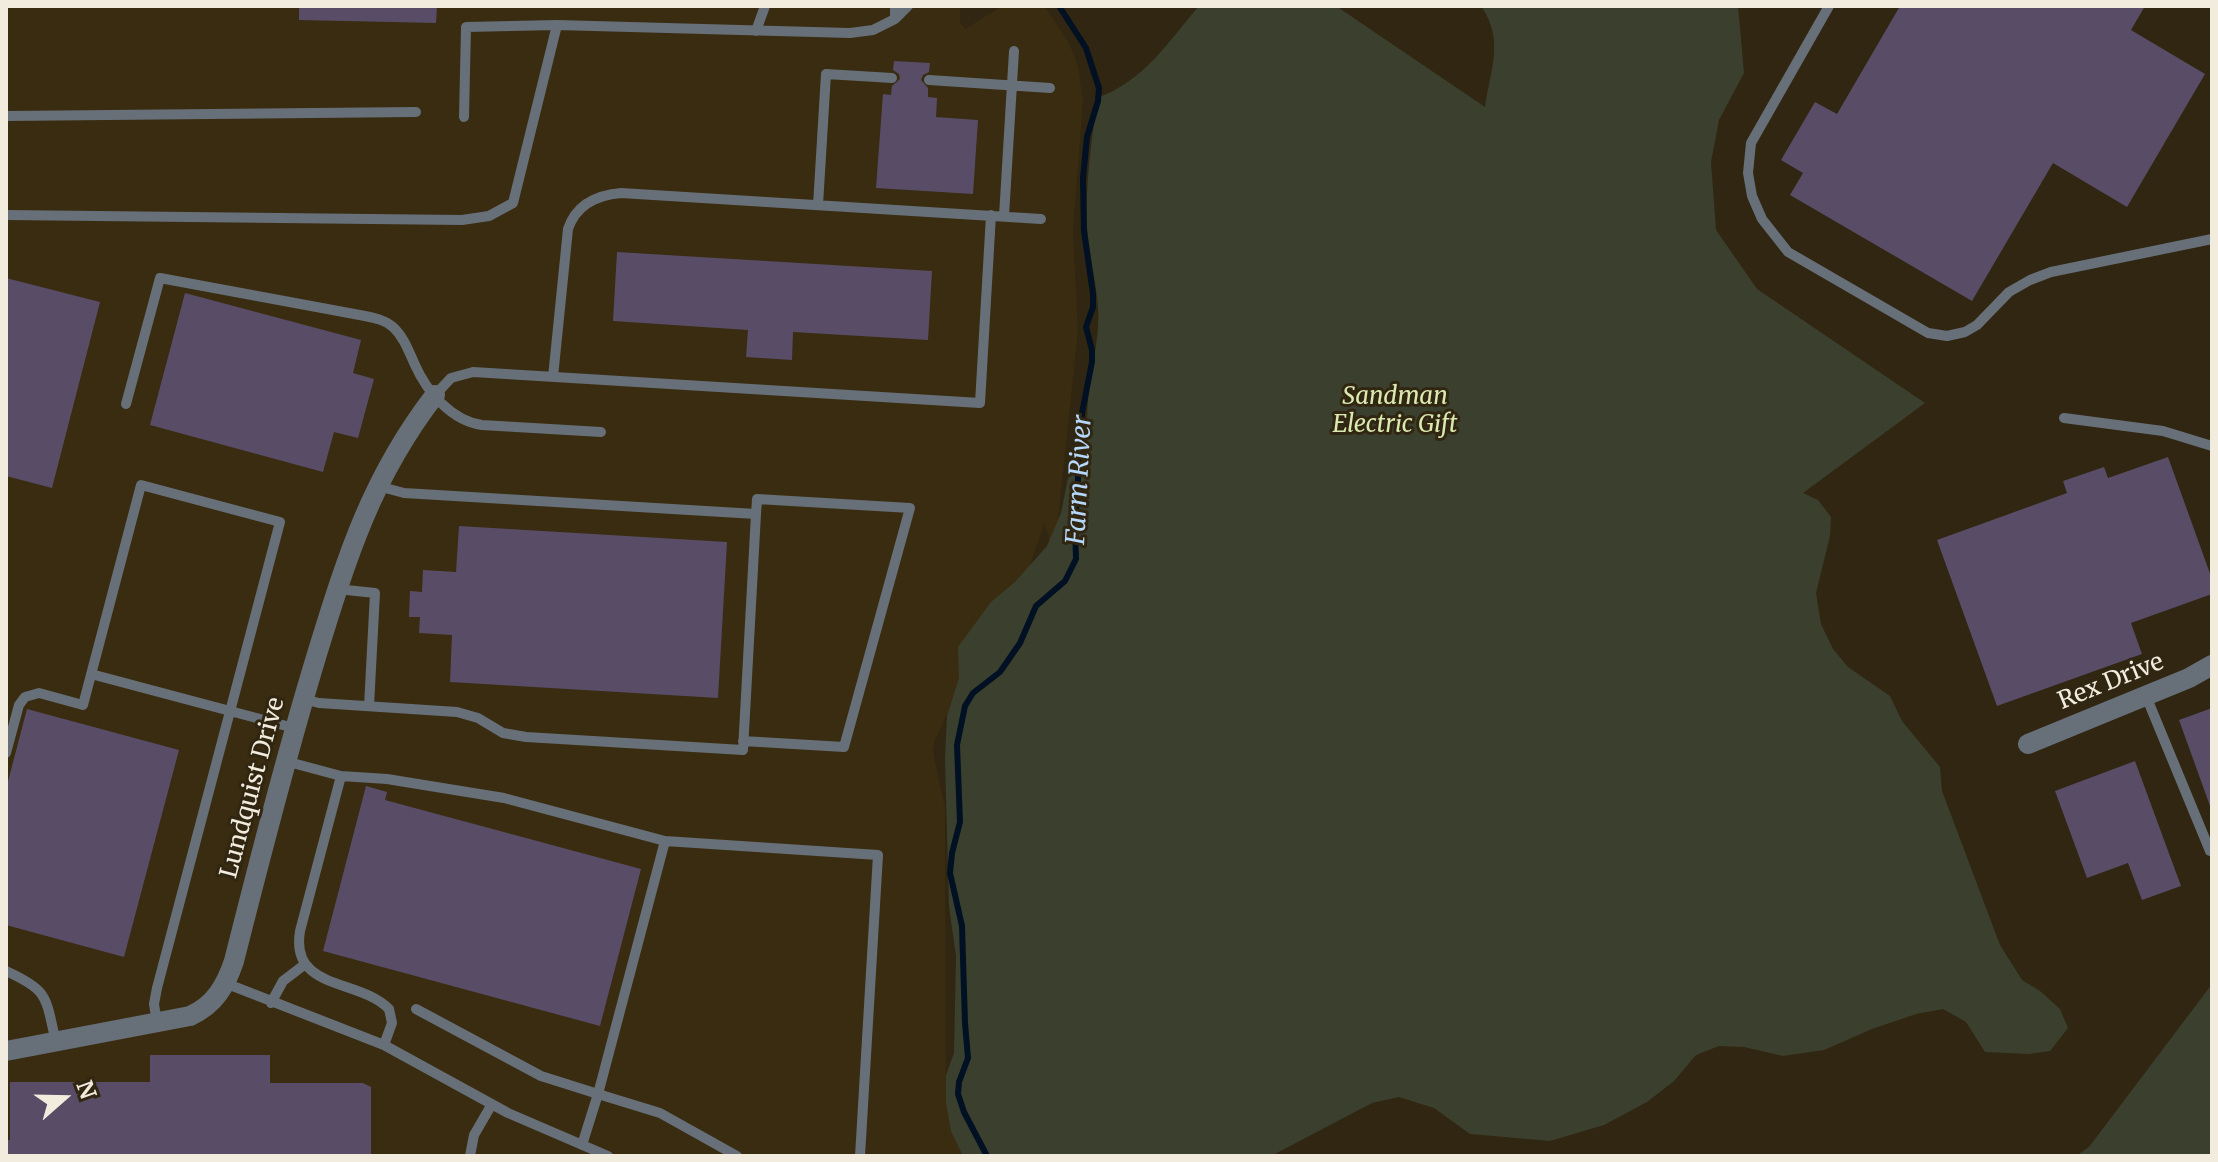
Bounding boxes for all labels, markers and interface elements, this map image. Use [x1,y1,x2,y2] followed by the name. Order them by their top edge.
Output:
[1333,383,1457,439] park label: Sandman Electric Gift
[1061,414,1099,546] water label: Farm River
[2054,648,2168,716] street label: Rex Drive
[215,694,291,882] street label: Lundquist Drive
[24,1058,104,1138] north arrow
[70,1077,103,1103] text: N

